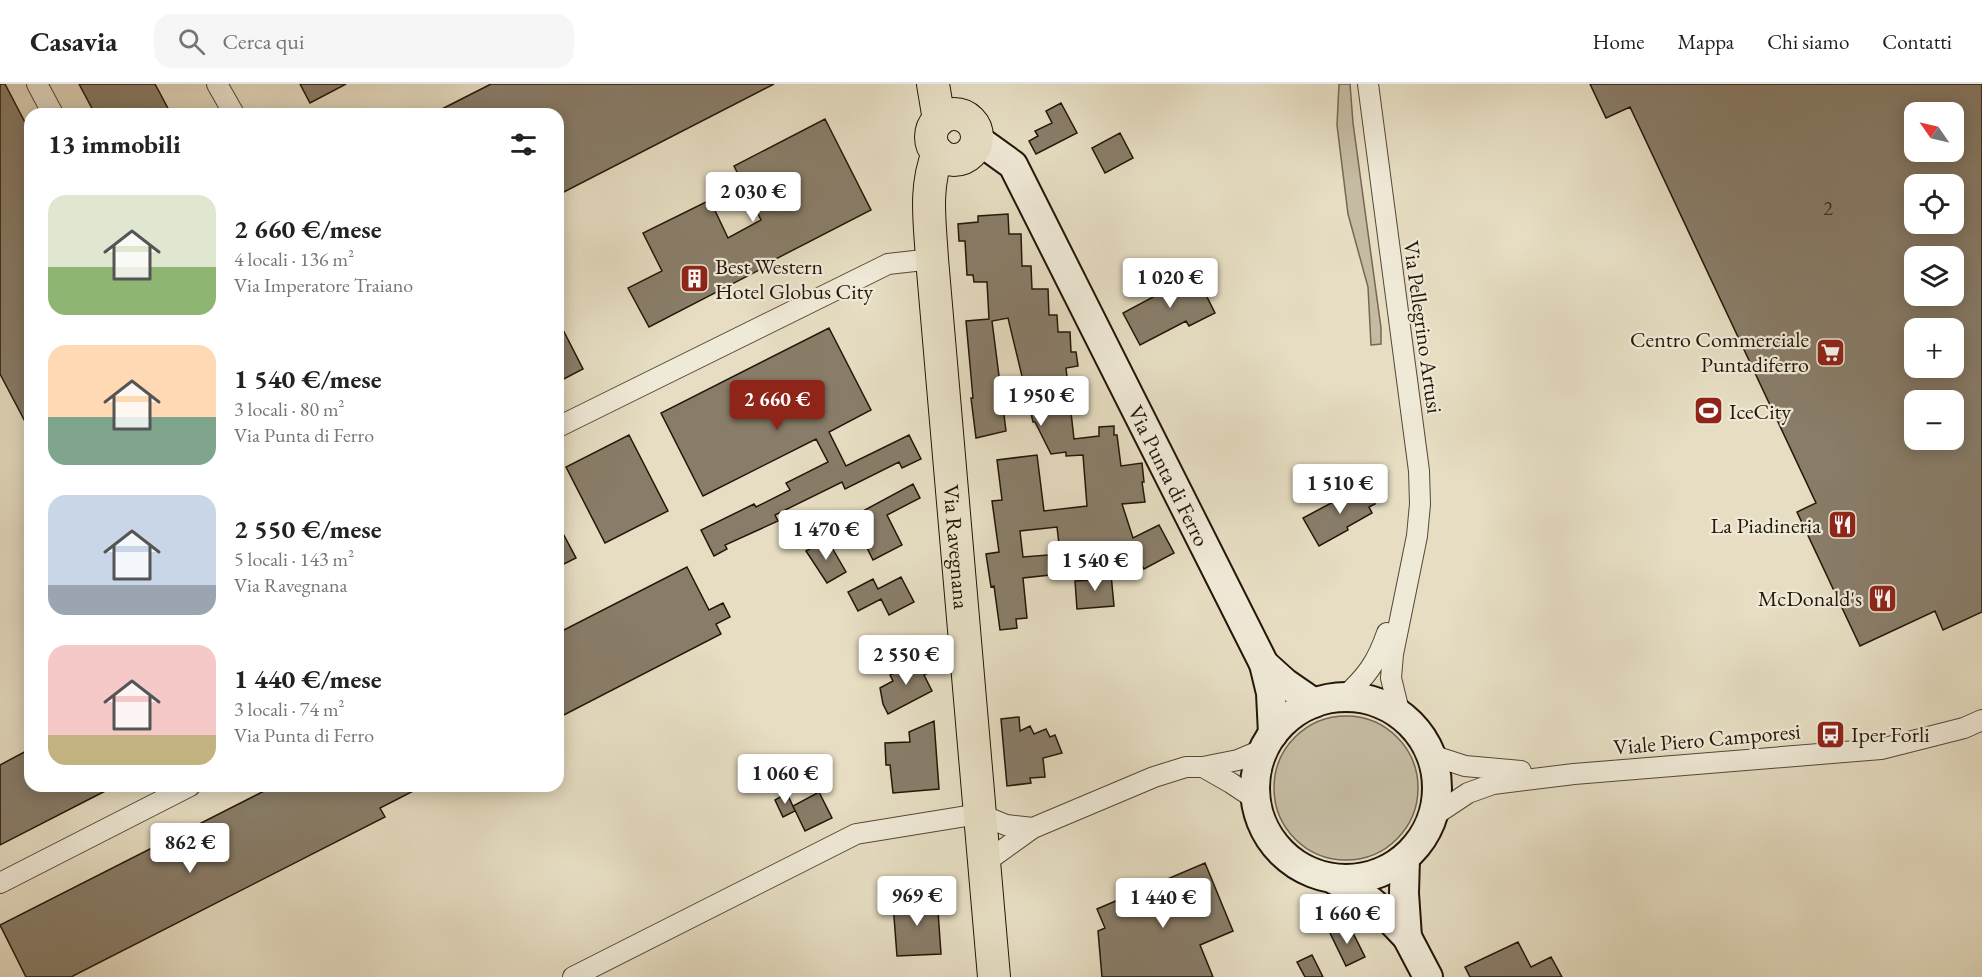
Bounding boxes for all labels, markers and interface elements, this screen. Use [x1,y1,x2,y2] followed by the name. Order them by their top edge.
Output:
[154,14,574,68] search box
[30,23,118,59] text: Casavia
[175,25,208,58] icon: search
[223,27,304,56] text: Cerca qui
[1593,28,1645,55] text: Home
[1678,28,1734,55] text: Mappa
[1767,28,1849,55] text: Chi siamo
[1882,28,1952,55] text: Contatti
[1904,102,1964,162] north arrow
[1904,102,1964,450] map controls
[48,127,181,161] text: 13 immobili
[507,128,540,161] icon: filters
[698,172,808,223] pin: 2 030 €
[1904,174,1964,234] button: locate
[720,178,786,204] text: 2 030 €
[1823,195,1833,221] house number: 2
[234,212,382,246] text: 2 660 €/mese
[96,219,168,291] icon: home
[1397,239,1449,415] street label: Via Pellegrino Artusi
[234,246,354,272] text: 4 locali · 136 m²
[1904,246,1964,306] button: layers
[715,252,873,306] place label: Best Western Hotel Globus City
[1115,258,1225,309] pin: 1 020 €
[678,263,710,295] building icon: Best Western Hotel Globus City
[1137,264,1203,290] text: 1 020 €
[234,272,413,298] text: Via Imperatore Traiano
[1904,318,1964,378] button: +
[1630,325,1809,379] place label: Centro Commerciale Puntadiferro
[1814,336,1846,368] supermarket icon: Centro Commerciale Puntadiferro
[234,362,382,396] text: 1 540 €/mese
[96,369,168,441] icon: home
[986,376,1096,427] pin: 1 950 €
[722,380,832,431] pin: 2 660 €
[1008,382,1074,408] text: 1 950 €
[744,386,810,412] text: 2 660 €
[1904,390,1964,450] button: −
[1692,395,1724,427] sports icon: IceCity
[234,396,345,422] text: 3 locali · 80 m²
[1729,397,1791,426] place label: IceCity
[1122,400,1217,551] street label: Via Punta di Ferro
[234,422,374,448] text: Via Punta di Ferro
[1285,464,1395,515] pin: 1 510 €
[1307,470,1373,496] text: 1 510 €
[937,483,977,611] street label: Via Ravegnana
[1826,509,1858,541] restaurant icon: La Piadineria
[771,510,881,561] pin: 1 470 €
[1710,511,1821,540] place label: La Piadineria
[234,512,382,546] text: 2 550 €/mese
[793,516,859,542] text: 1 470 €
[96,519,168,591] icon: home
[1040,541,1150,592] pin: 1 540 €
[234,546,354,572] text: 5 locali · 143 m²
[1062,547,1128,573] text: 1 540 €
[234,572,348,598] text: Via Ravegnana
[1867,582,1899,614] restaurant icon: McDonald's
[1758,584,1862,613] place label: McDonald's
[851,635,961,686] pin: 2 550 €
[873,641,939,667] text: 2 550 €
[234,662,382,696] text: 1 440 €/mese
[96,669,168,741] icon: home
[234,696,345,722] text: 3 locali · 74 m²
[1612,716,1802,762] street label: Viale Piero Camporesi
[1814,718,1846,750] bus stop icon: Iper Forli
[1851,720,1930,749] place label: Iper Forli
[234,722,374,748] text: Via Punta di Ferro
[730,754,840,805] pin: 1 060 €
[752,760,818,786] text: 1 060 €
[148,823,232,874] pin: 862 €
[164,829,216,855] text: 862 €
[875,876,959,927] pin: 969 €
[1108,878,1218,929] pin: 1 440 €
[891,882,943,908] text: 969 €
[1130,884,1196,910] text: 1 440 €
[1292,894,1402,945] pin: 1 660 €
[1314,900,1380,926] text: 1 660 €

